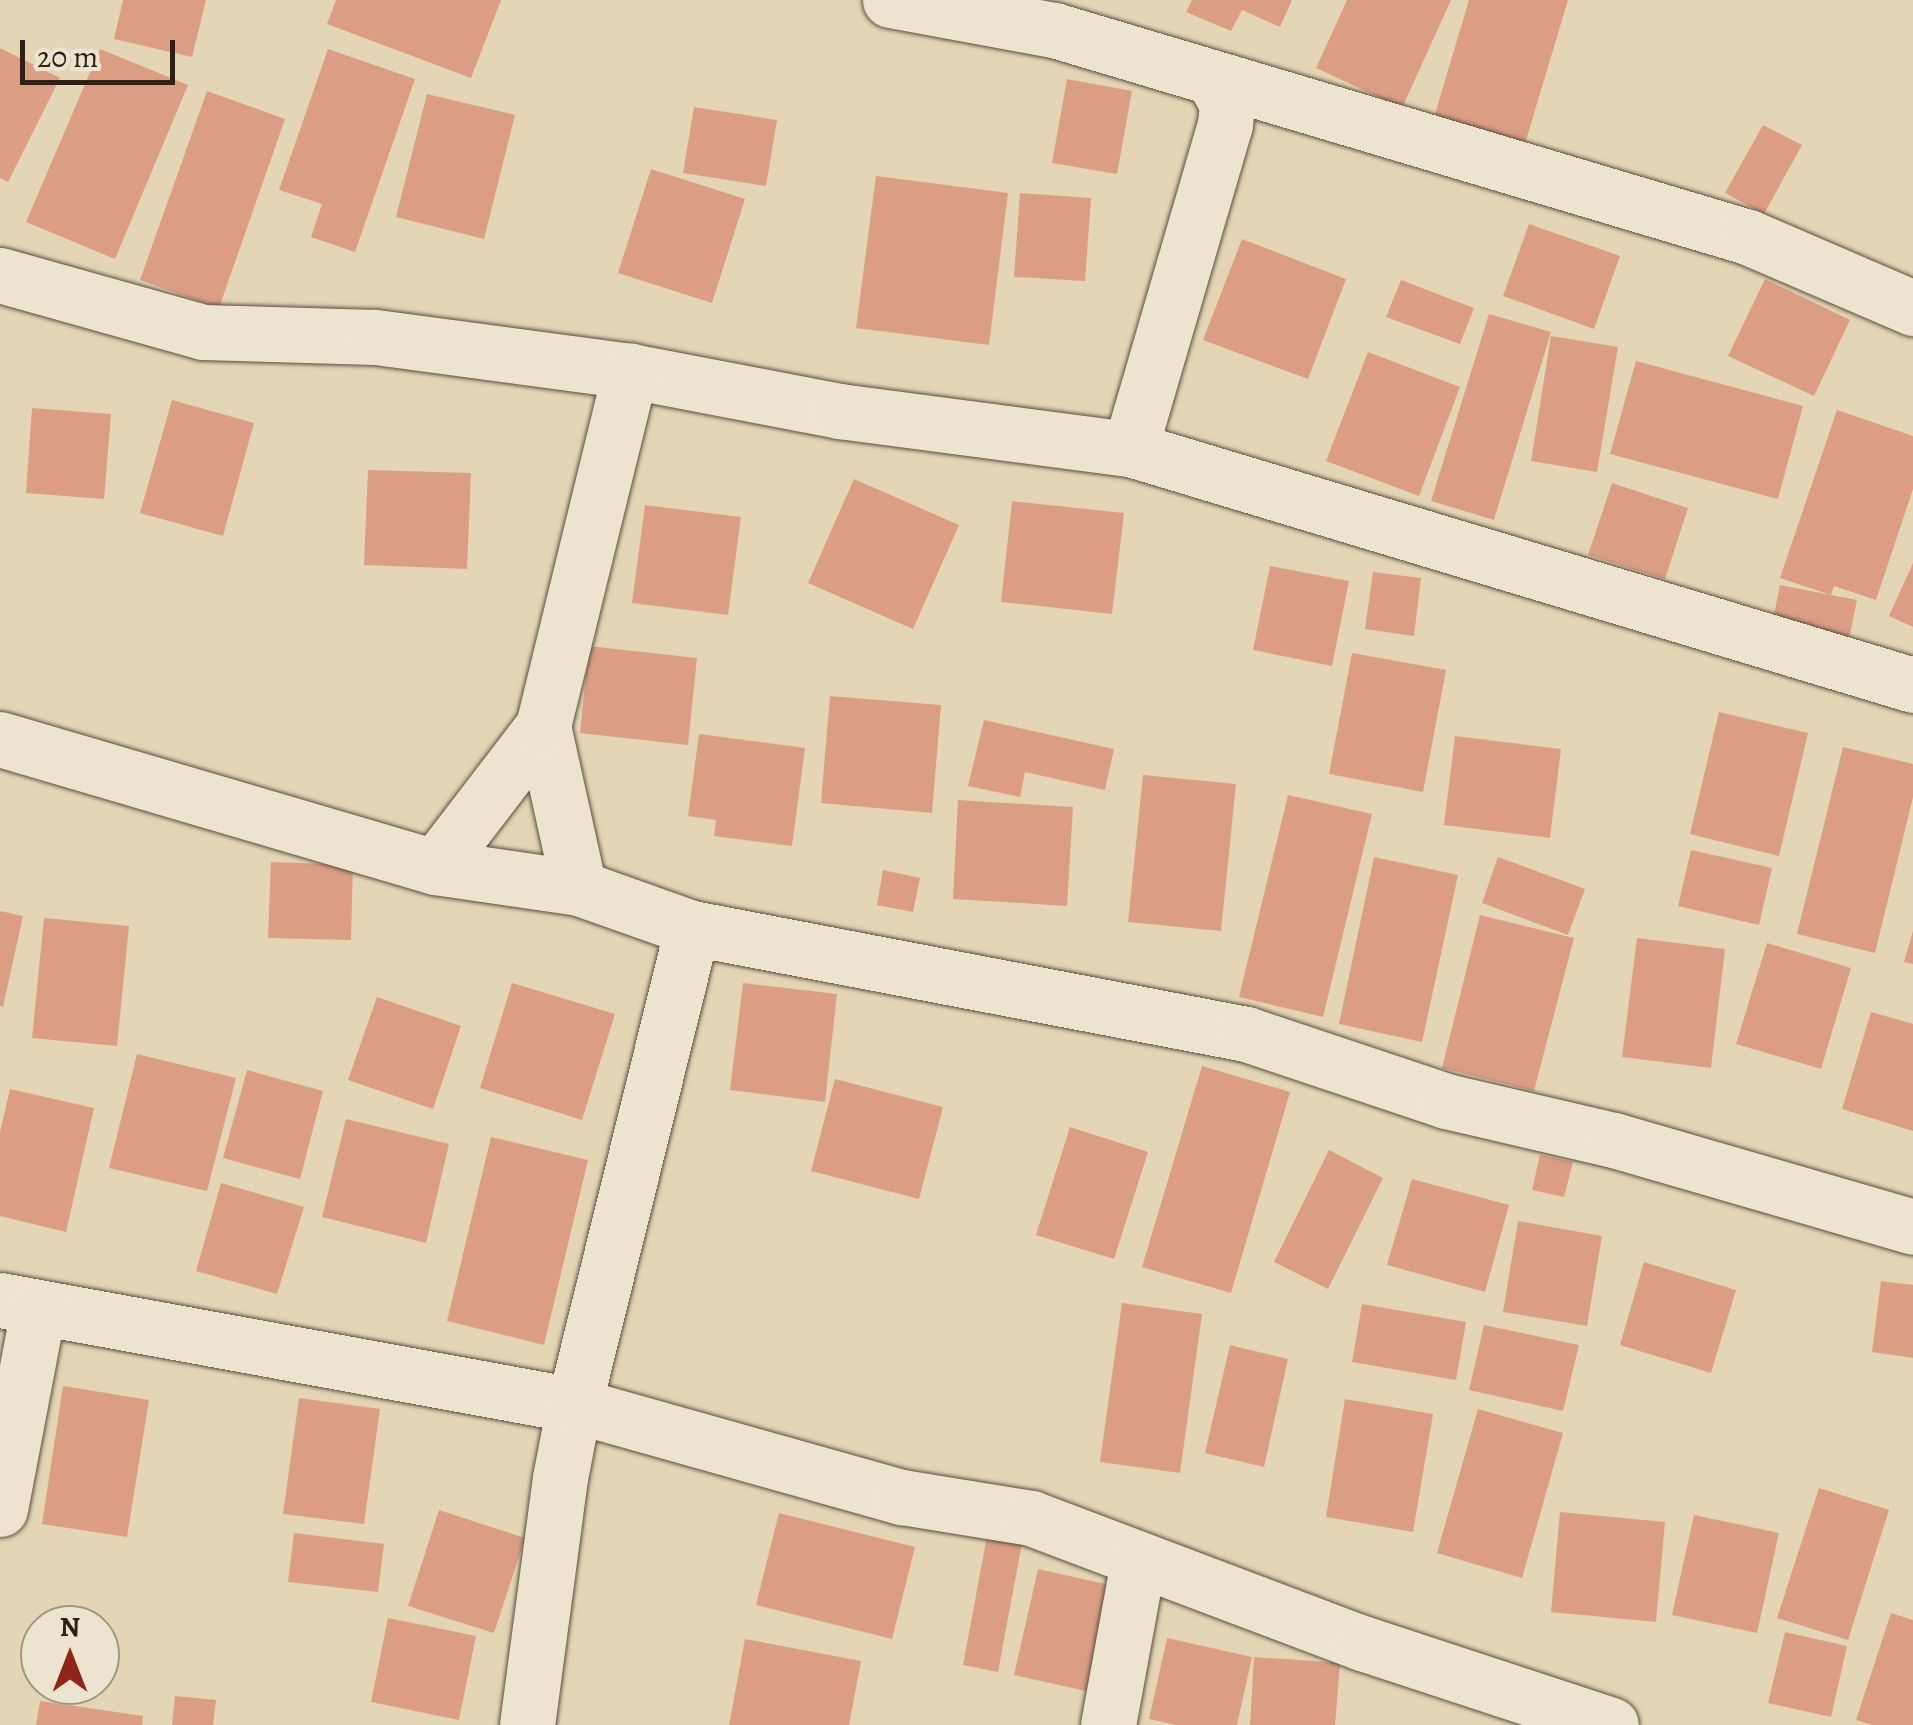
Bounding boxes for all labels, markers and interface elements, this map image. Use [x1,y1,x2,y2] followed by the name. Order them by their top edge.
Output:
[25,20,180,82] scale bar
[37,37,98,77] text: 20 m
[20,1605,120,1705] north arrow
[60,1608,80,1646] text: N

